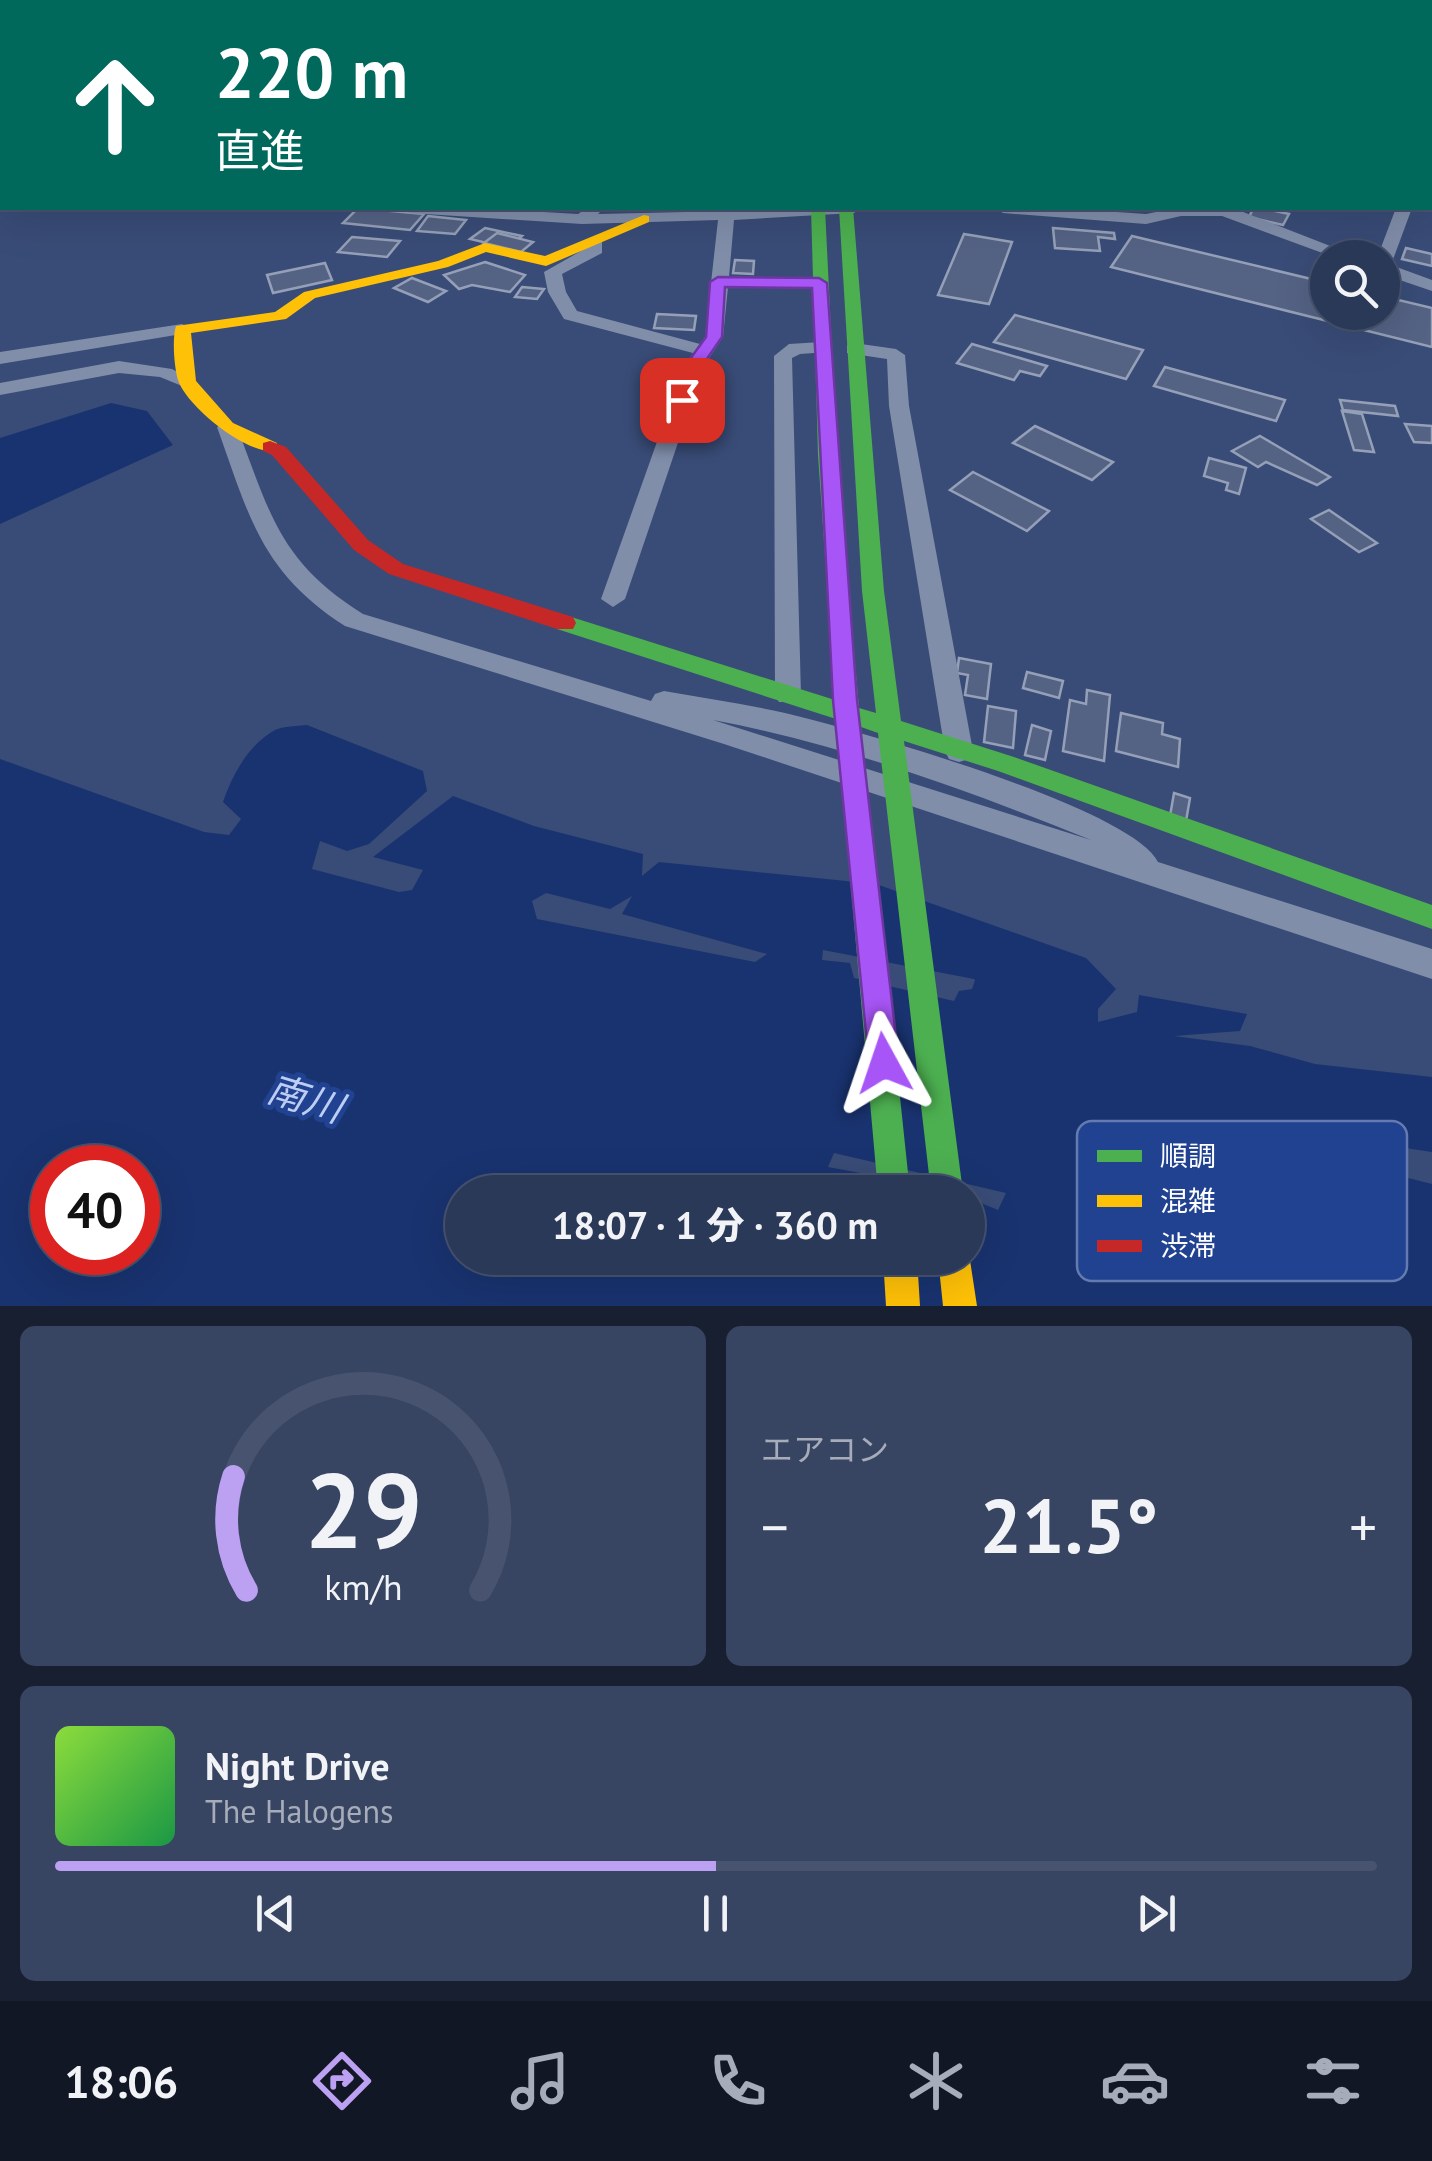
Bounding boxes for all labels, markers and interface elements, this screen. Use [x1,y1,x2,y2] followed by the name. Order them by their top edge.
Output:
[215,27,408,117] text: 220 m
[50,40,180,170] icon: ahead
[215,121,305,179] text: 直進
[1310,240,1400,330] map controls
[1310,240,1400,330] button: search
[640,358,725,443] pin
[655,373,710,428] icon: arrive
[832,1011,936,1115] position arrow
[262,1063,353,1133] water label: 南川
[1077,1121,1407,1281] legend
[1160,1137,1216,1174] text: 順調
[30,1145,160,1275] speed limit sign: 40
[1160,1182,1216,1219] text: 混雑
[552,1200,878,1249] text: 18:07 · 1 分 · 360 m
[1160,1227,1216,1264] text: 渋滞
[761,1428,889,1470] text: エアコン
[304,1442,422,1577] text: 29
[980,1477,1158,1574] text: 21.5°
[761,1491,789,1562] text: −
[1349,1491,1377,1562] text: +
[324,1564,402,1610] text: km/h
[205,1741,389,1790] text: Night Drive
[205,1790,393,1832] text: The Halogens
[248,1886,303,1941] icon: previous
[688,1886,743,1941] icon: pause
[1129,1886,1184,1941] icon: next
[307,2046,377,2116] icon: directions
[505,2046,575,2116] icon: music
[703,2046,773,2116] icon: phone
[901,2046,971,2116] icon: climate
[1100,2046,1170,2116] icon: car
[1298,2046,1368,2116] icon: filters
[64,2052,178,2110] text: 18:06

